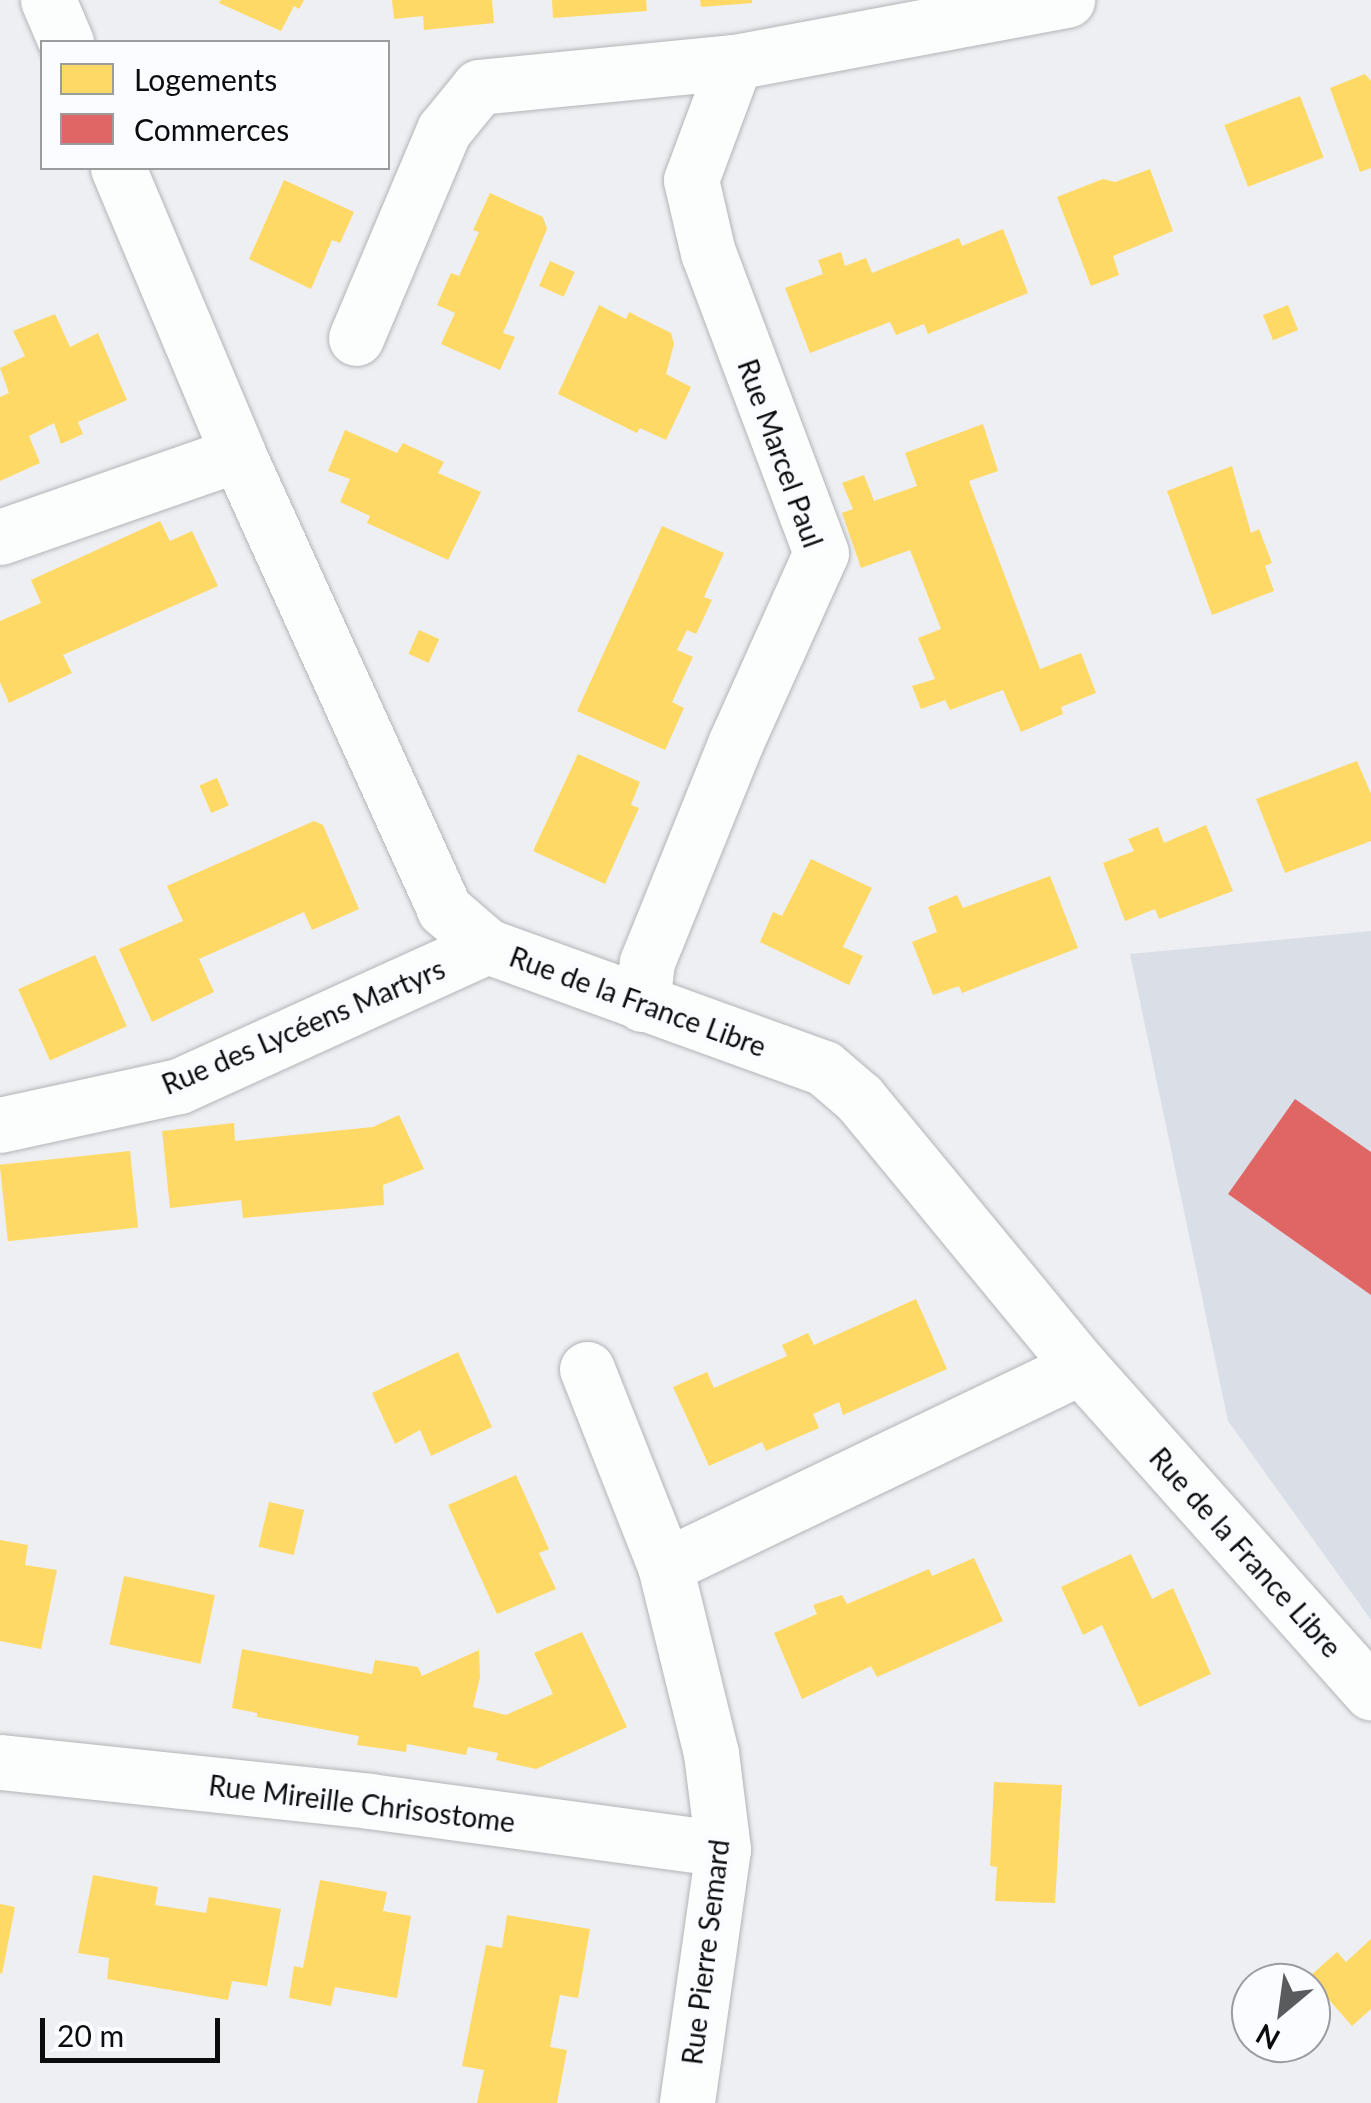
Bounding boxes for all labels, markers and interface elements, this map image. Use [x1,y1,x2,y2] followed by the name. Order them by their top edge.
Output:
[40,40,390,170] legend
[134,61,277,97] text: Logements
[134,111,289,147] text: Commerces
[731,354,831,552] street label: Rue Marcel Paul
[505,939,771,1063] street label: Rue de la France Libre
[156,951,450,1101] street label: Rue des Lycéens Martyrs
[1143,1440,1349,1664] street label: Rue de la France Libre
[207,1768,517,1838] street label: Rue Mireille Chrisostome
[675,1837,735,2067] street label: Rue Pierre Semard
[1231,1963,1331,2063] north arrow
[45,1998,225,2060] scale bar
[57,2017,124,2053] text: 20 m
[1250,2017,1285,2058] text: N

